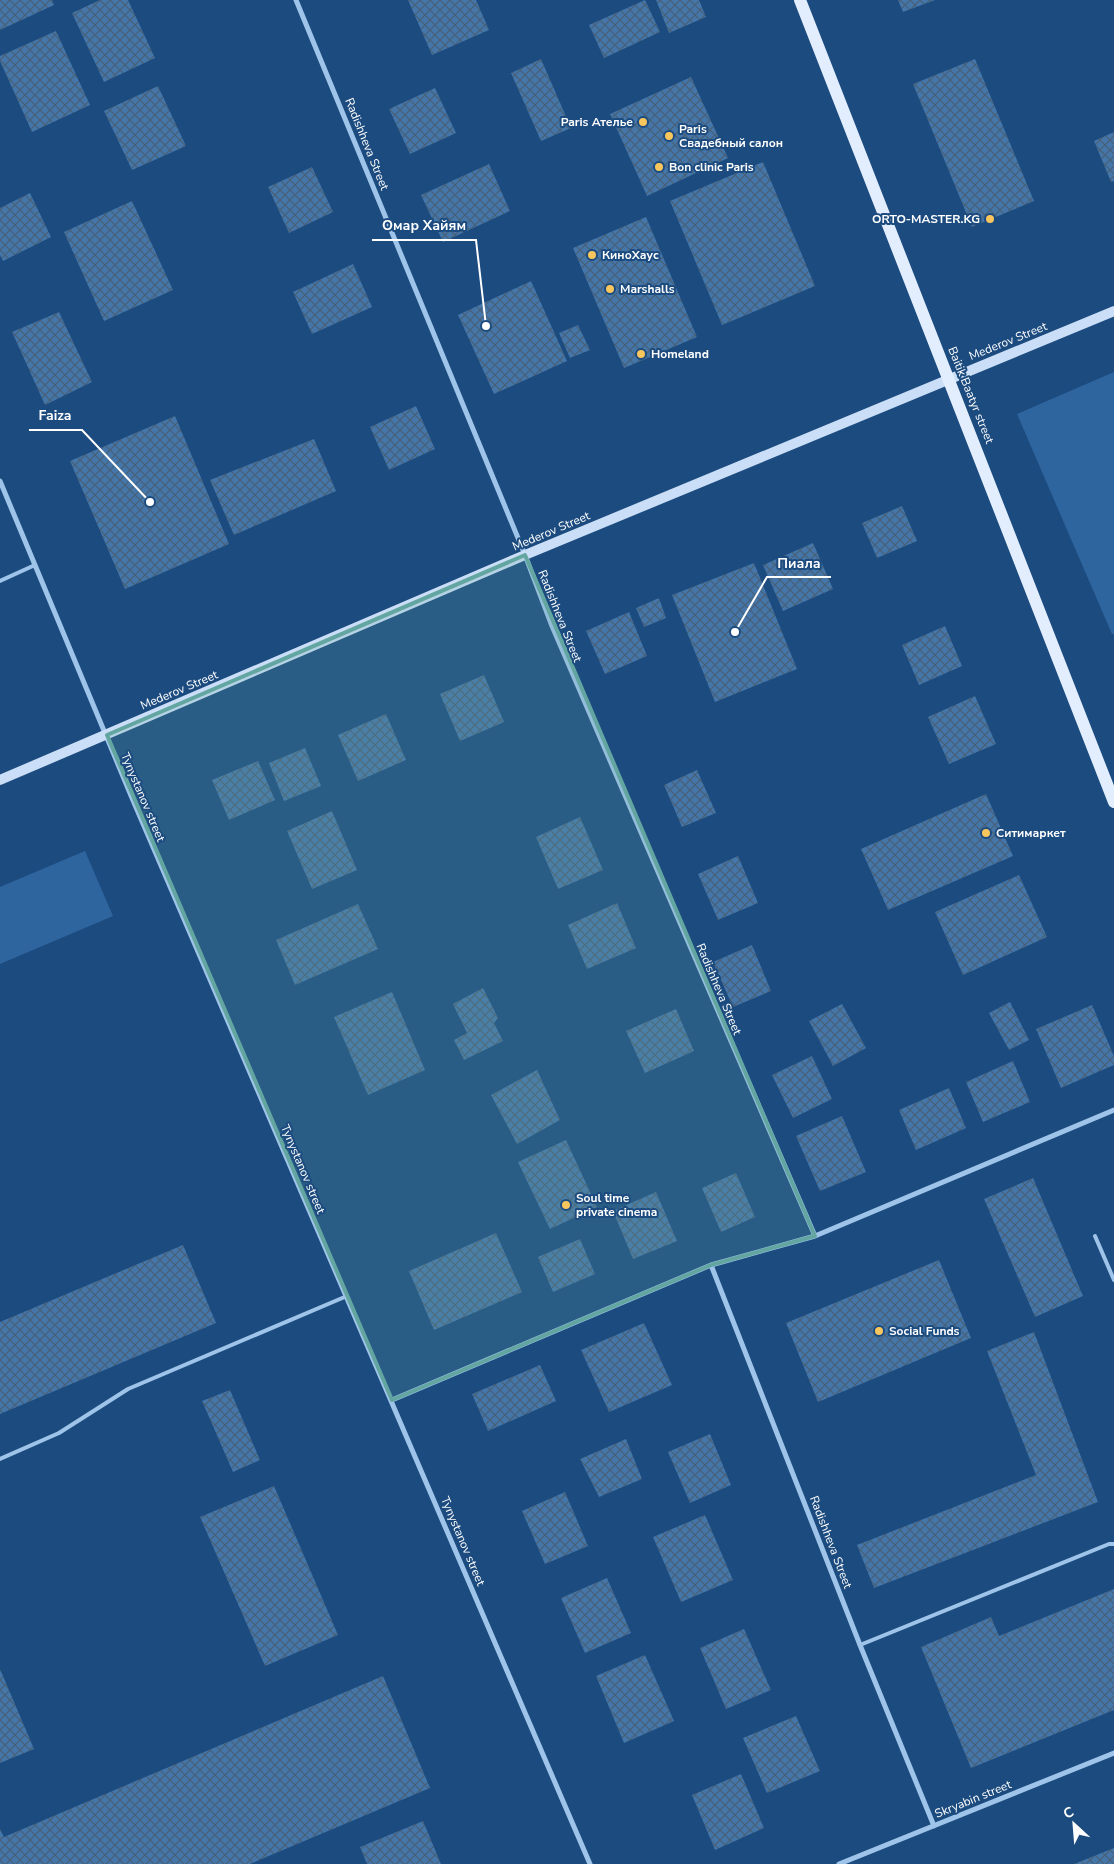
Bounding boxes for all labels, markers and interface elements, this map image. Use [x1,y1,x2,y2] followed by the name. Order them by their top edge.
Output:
[341,96,393,193] street label: Radishheva Street
[561,114,633,130] place label: Paris Ателье
[637,116,649,128] marker: Paris Ателье
[679,121,783,151] place label: Paris Свадебный салон
[663,130,675,142] marker: Paris Свадебный салон
[669,159,754,175] place label: Bon clinic Paris
[653,161,665,173] marker: Bon clinic Paris
[372,211,476,240] callout: Омар Хайям
[872,211,980,227] place label: ORTO-MASTER.KG
[984,213,996,225] marker: ORTO-MASTER.KG
[382,216,466,235] text: Омар Хайям
[602,247,659,263] place label: КиноХаус
[586,249,598,261] marker: КиноХаус
[620,281,675,297] place label: Marshalls
[604,283,616,295] marker: Marshalls
[967,318,1050,364] street label: Mederov Street
[944,344,998,447] street label: Baitik Baatyr street
[651,346,709,362] place label: Homeland
[635,348,647,360] marker: Homeland
[29,401,82,430] callout: Faiza
[38,406,72,425] text: Faiza
[510,507,593,555] street label: Mederov Street
[767,548,831,577] callout: Пиала
[777,554,821,573] text: Пиала
[534,568,586,665] street label: Radishheva Street
[138,666,221,714] street label: Mederov Street
[117,750,169,845] street label: Tynystanov street
[996,825,1066,841] place label: Ситимаркет
[980,827,992,839] marker: Ситимаркет
[692,941,746,1038] street label: Radishheva Street
[277,1122,329,1217] street label: Tynystanov street
[576,1190,657,1220] place label: Soul time private cinema
[560,1199,572,1211] marker: Soul time private cinema
[889,1323,960,1339] place label: Social Funds
[873,1325,885,1337] marker: Social Funds
[806,1493,856,1591] street label: Radishheva Street
[437,1494,489,1589] street label: Tynystanov street
[932,1776,1014,1822] street label: Skryabin street
[1049,1799,1099,1849] north arrow
[1060,1802,1077,1823] text: С

